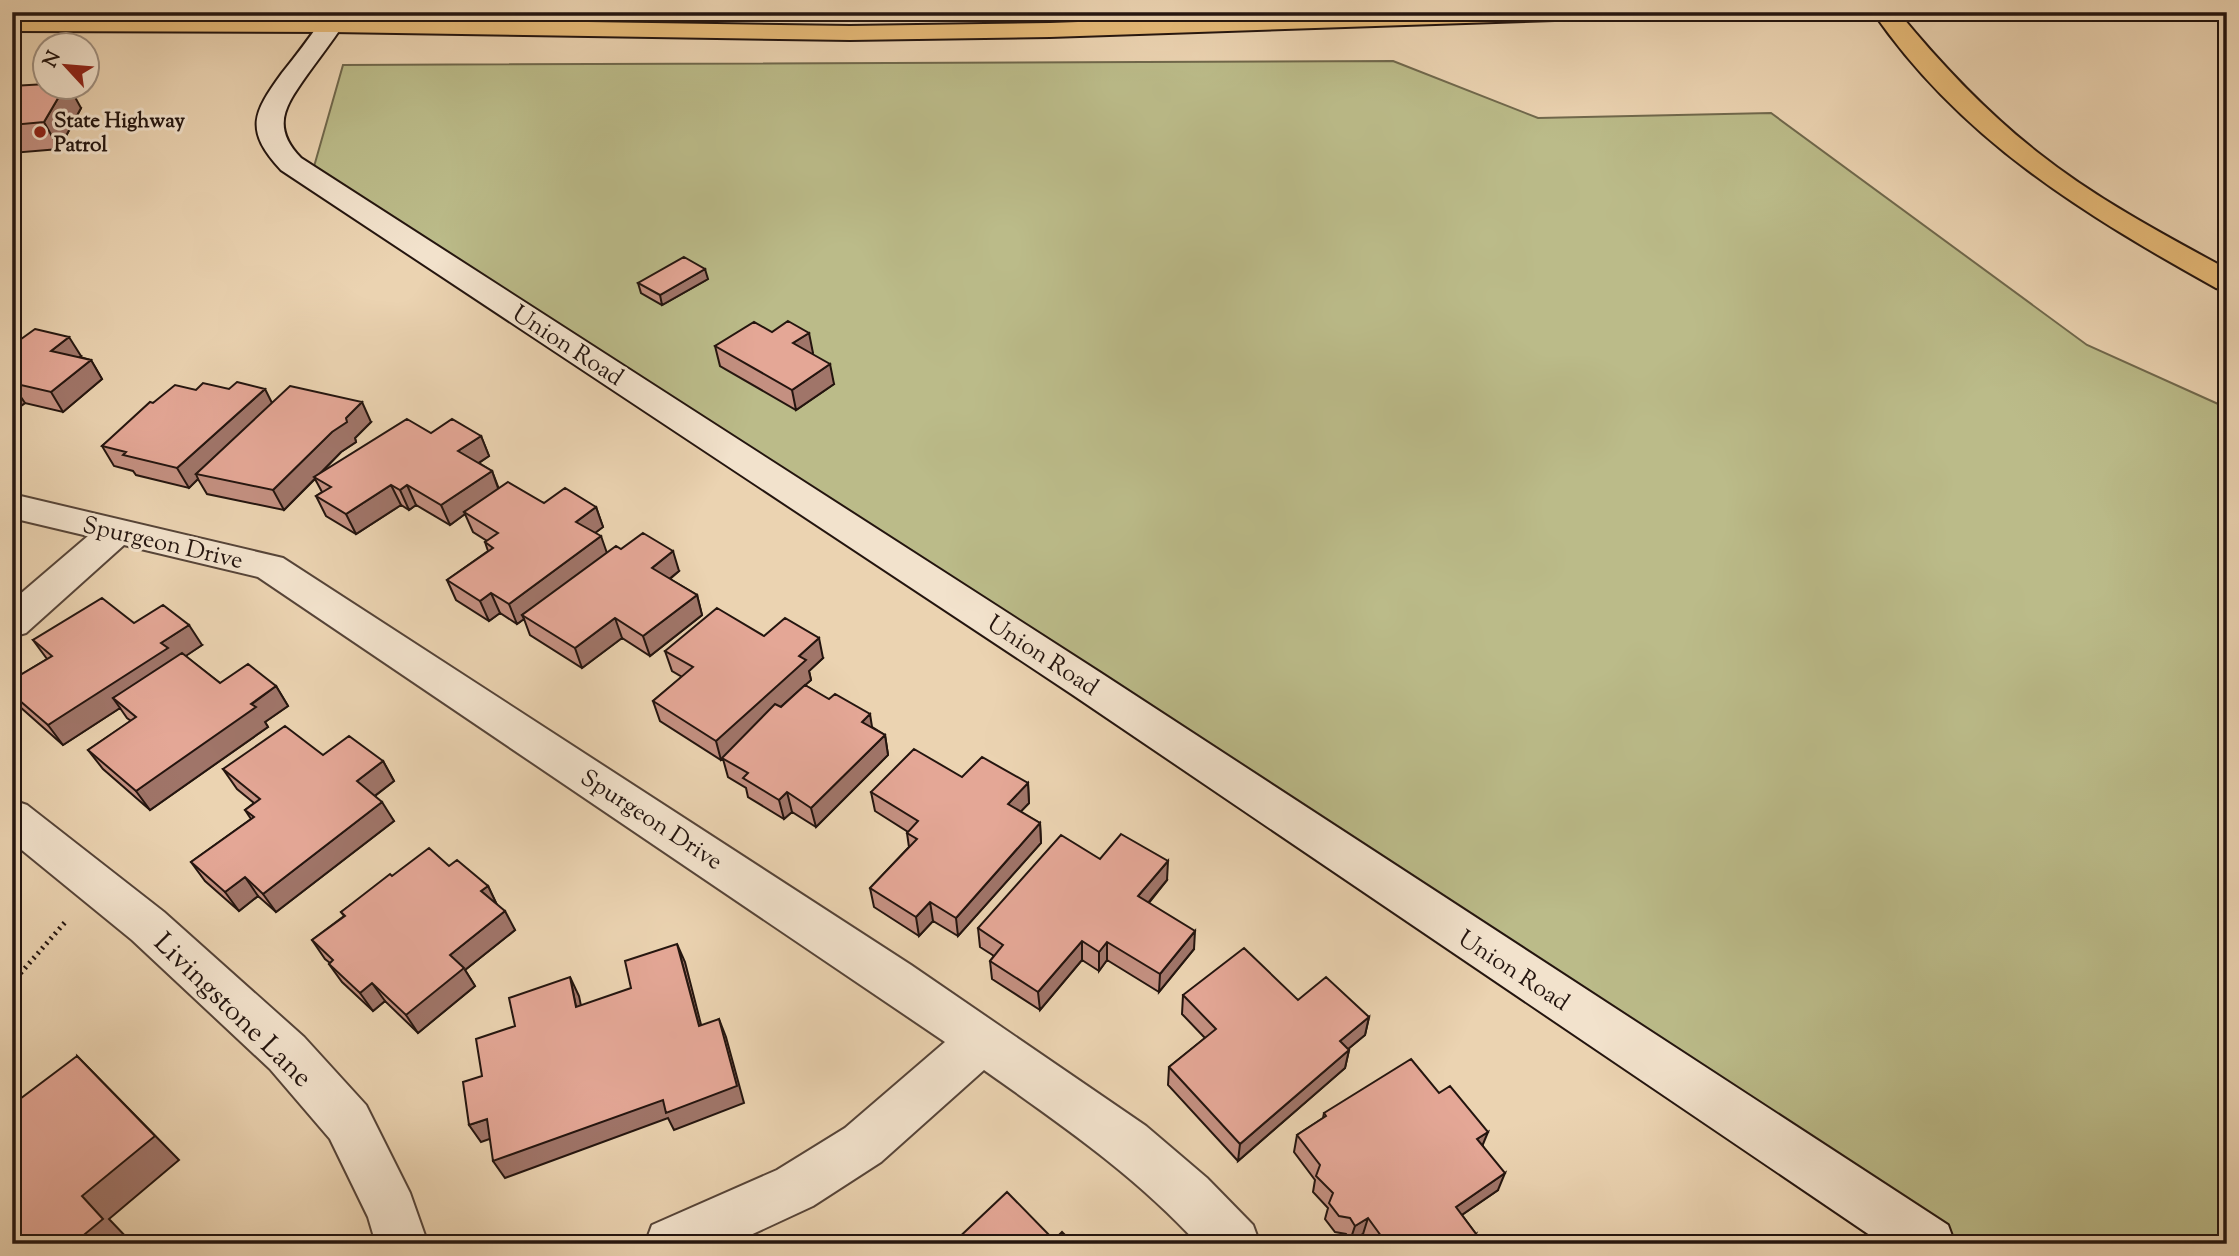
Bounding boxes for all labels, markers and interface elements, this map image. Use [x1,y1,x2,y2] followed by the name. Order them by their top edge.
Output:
[32,32,102,102] north arrow
[38,47,68,72] text: N
[54,107,186,161] place label: State Highway Patrol
[32,124,48,140] marker: State Highway Patrol
[504,298,630,396] street label: Union Road
[79,509,246,579] street label: Spurgeon Drive
[979,608,1105,706] street label: Union Road
[573,762,729,879] street label: Spurgeon Drive
[1450,923,1576,1021] street label: Union Road
[143,925,320,1098] street label: Livingstone Lane

